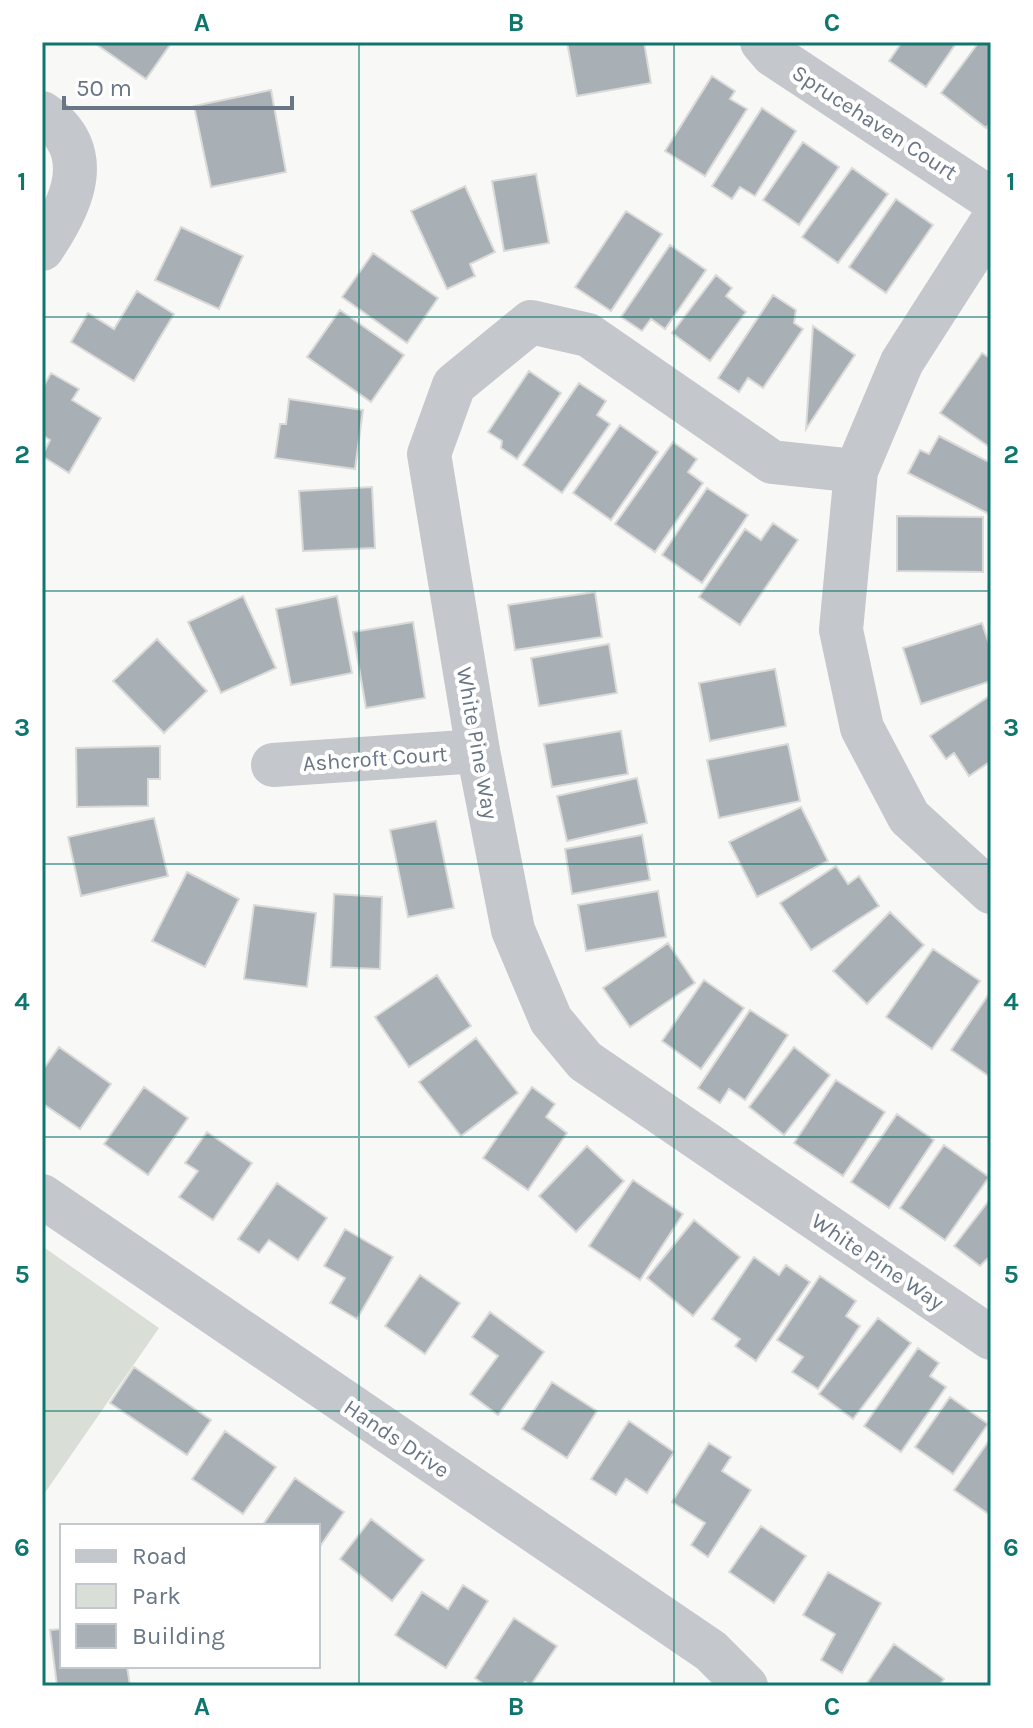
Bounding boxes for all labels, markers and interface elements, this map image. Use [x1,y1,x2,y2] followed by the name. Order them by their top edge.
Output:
[194,7,210,38] text: A
[508,7,524,38] text: B
[824,7,840,38] text: C
[64,60,292,110] scale bar
[787,60,962,186] street label: Sprucehaven Court
[76,74,132,102] text: 50 m
[17,166,27,197] text: 1
[1006,166,1016,197] text: 1
[14,439,30,470] text: 2
[1003,439,1019,470] text: 2
[451,665,503,821] street label: White Pine Way
[14,712,30,743] text: 3
[1003,712,1019,743] text: 3
[302,741,448,777] street label: Ashcroft Court
[14,986,30,1017] text: 4
[1003,986,1019,1017] text: 4
[806,1208,949,1316] street label: White Pine Way
[14,1259,30,1290] text: 5
[1003,1259,1019,1290] text: 5
[339,1394,454,1484] street label: Hands Drive
[60,1524,320,1668] legend
[14,1532,30,1563] text: 6
[1003,1532,1019,1563] text: 6
[132,1542,187,1570] text: Road
[132,1582,181,1610] text: Park
[132,1622,225,1650] text: Building
[194,1691,210,1722] text: A
[508,1691,524,1722] text: B
[824,1691,840,1722] text: C

